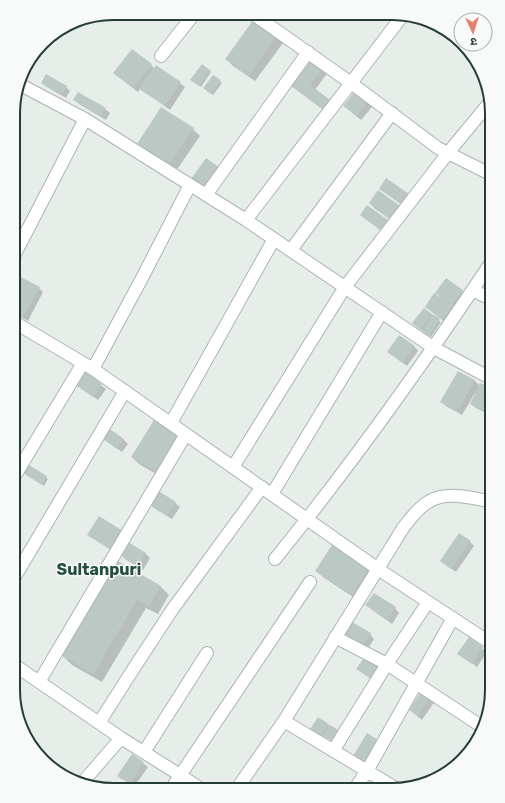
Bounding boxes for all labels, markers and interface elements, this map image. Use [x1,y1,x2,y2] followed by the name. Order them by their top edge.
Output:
[453,12,493,52] north arrow
[469,35,477,48] text: उ
[57,560,141,579] district label: Sultanpuri

